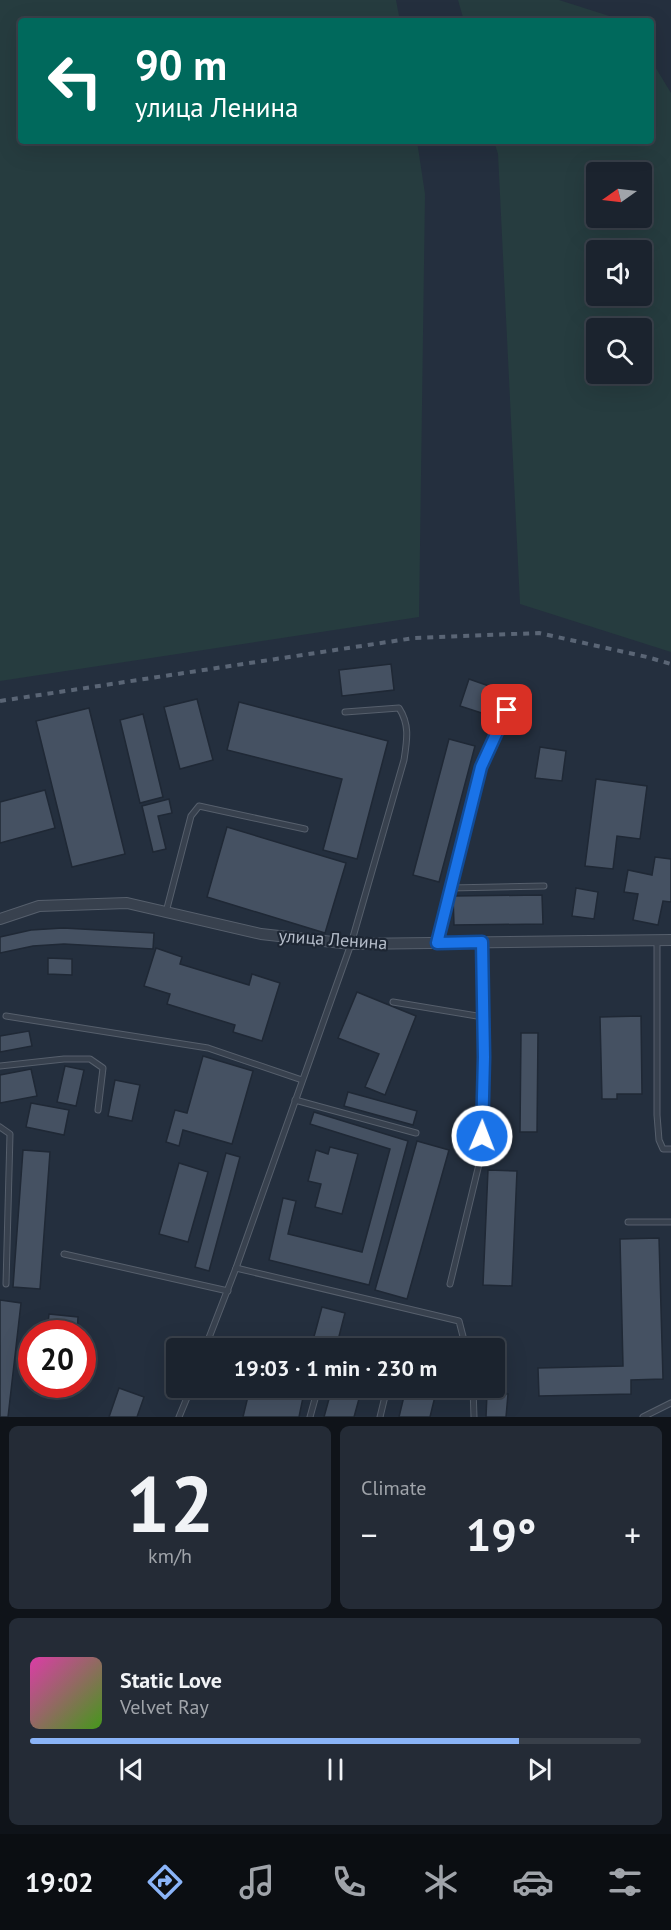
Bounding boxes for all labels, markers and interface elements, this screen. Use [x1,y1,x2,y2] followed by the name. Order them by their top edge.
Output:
[135,37,227,92] text: 90 m
[36,42,114,120] icon: left
[135,90,299,124] text: улица Ленина
[586,162,652,228] north arrow
[586,162,652,384] map controls
[586,240,652,306] button: sound
[586,318,652,384] button: search
[481,684,532,735] pin
[490,693,523,726] icon: arrive
[278,924,388,954] street label: улица Ленина
[450,1104,514,1168] position arrow
[18,1320,96,1398] speed limit sign: 20
[234,1354,437,1382] text: 19:03 · 1 min · 230 m
[126,1453,214,1554] text: 12
[361,1475,427,1501] text: Climate
[466,1505,536,1563] text: 19°
[361,1513,378,1556] text: −
[624,1513,641,1556] text: +
[148,1543,192,1569] text: km/h
[120,1666,222,1694] text: Static Love
[120,1694,209,1720] text: Velvet Ray
[115,1753,148,1786] icon: previous
[319,1753,352,1786] icon: pause
[523,1753,556,1786] icon: next
[144,1861,186,1903] icon: directions
[236,1861,278,1903] icon: music
[328,1861,370,1903] icon: phone
[420,1861,462,1903] icon: climate
[512,1861,554,1903] icon: car
[604,1861,646,1903] icon: filters
[25,1865,94,1899] text: 19:02

